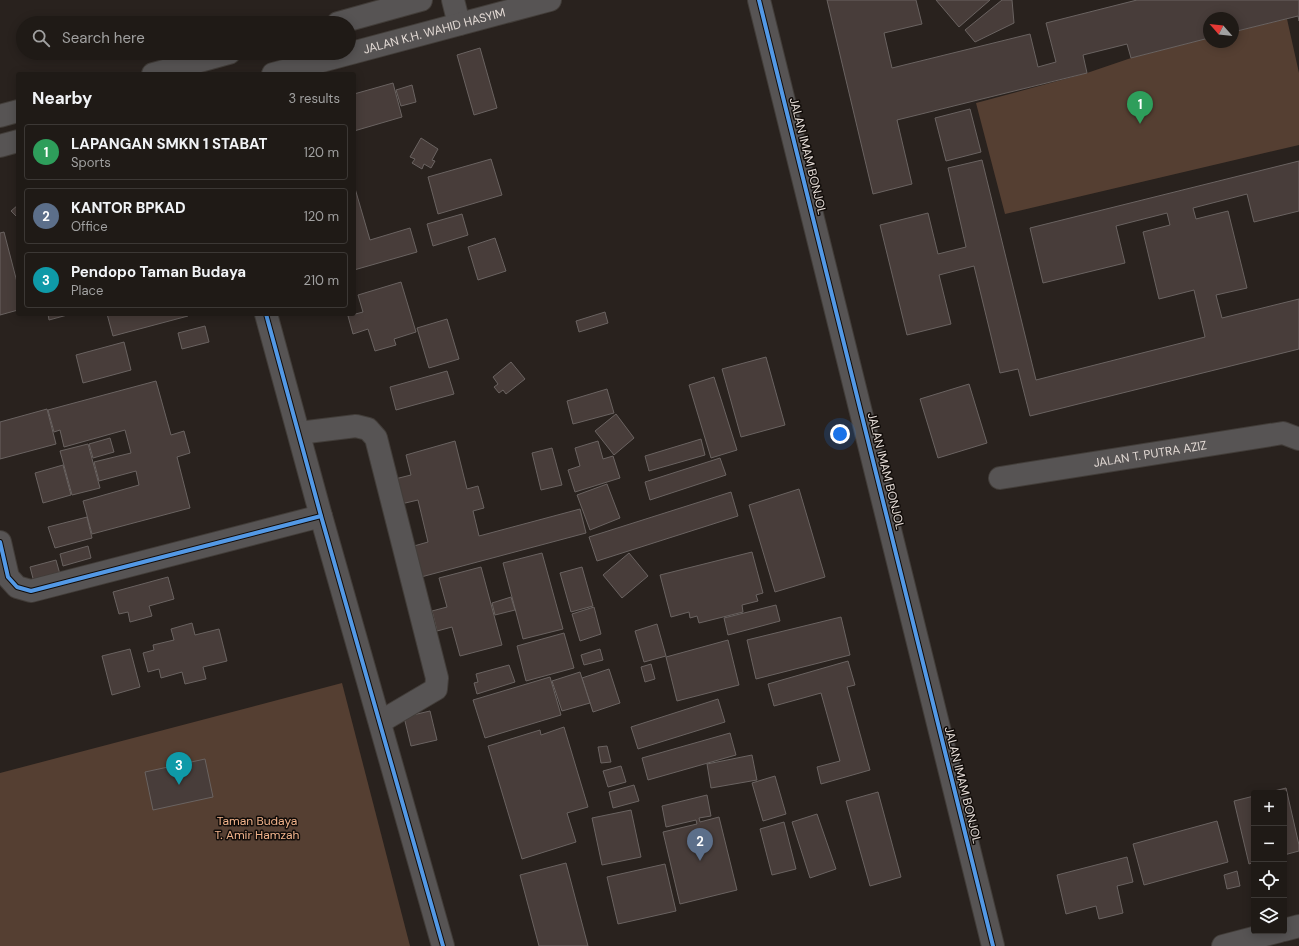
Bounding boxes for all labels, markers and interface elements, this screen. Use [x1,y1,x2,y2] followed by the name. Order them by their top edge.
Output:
[362,4,507,58] street label: JALAN K.H. WAHID HASYIM
[1203,12,1239,48] north arrow
[16,16,356,60] search box
[30,27,52,49] icon: search
[62,28,145,48] text: Search here
[32,87,92,109] text: Nearby
[288,90,340,107] text: 3 results
[1127,91,1153,124] pin: 1
[786,96,830,216] street label: JALAN IMAM BONJOL
[71,134,267,154] text: LAPANGAN SMKN 1 STABAT
[44,144,48,161] text: 1
[304,144,339,161] text: 120 m
[71,154,111,171] text: Sports
[71,198,186,218] text: KANTOR BPKAD
[42,208,50,225] text: 2
[304,208,339,225] text: 120 m
[71,218,108,235] text: Office
[71,262,246,282] text: Pendopo Taman Budaya
[42,272,50,289] text: 3
[304,272,339,289] text: 210 m
[71,282,103,299] text: Place
[864,411,908,531] street label: JALAN IMAM BONJOL
[830,424,850,444] your location
[1092,437,1208,471] street label: JALAN T. PUTRA AZIZ
[941,725,985,845] street label: JALAN IMAM BONJOL
[166,752,192,785] pin: 3
[1251,790,1287,934] map controls
[1251,790,1287,826] button: +
[215,813,300,843] park label: Taman Budaya T. Amir Hamzah
[1251,826,1287,862] button: −
[687,828,713,861] pin: 2
[1251,862,1287,898] button: locate
[1251,898,1287,934] button: layers

